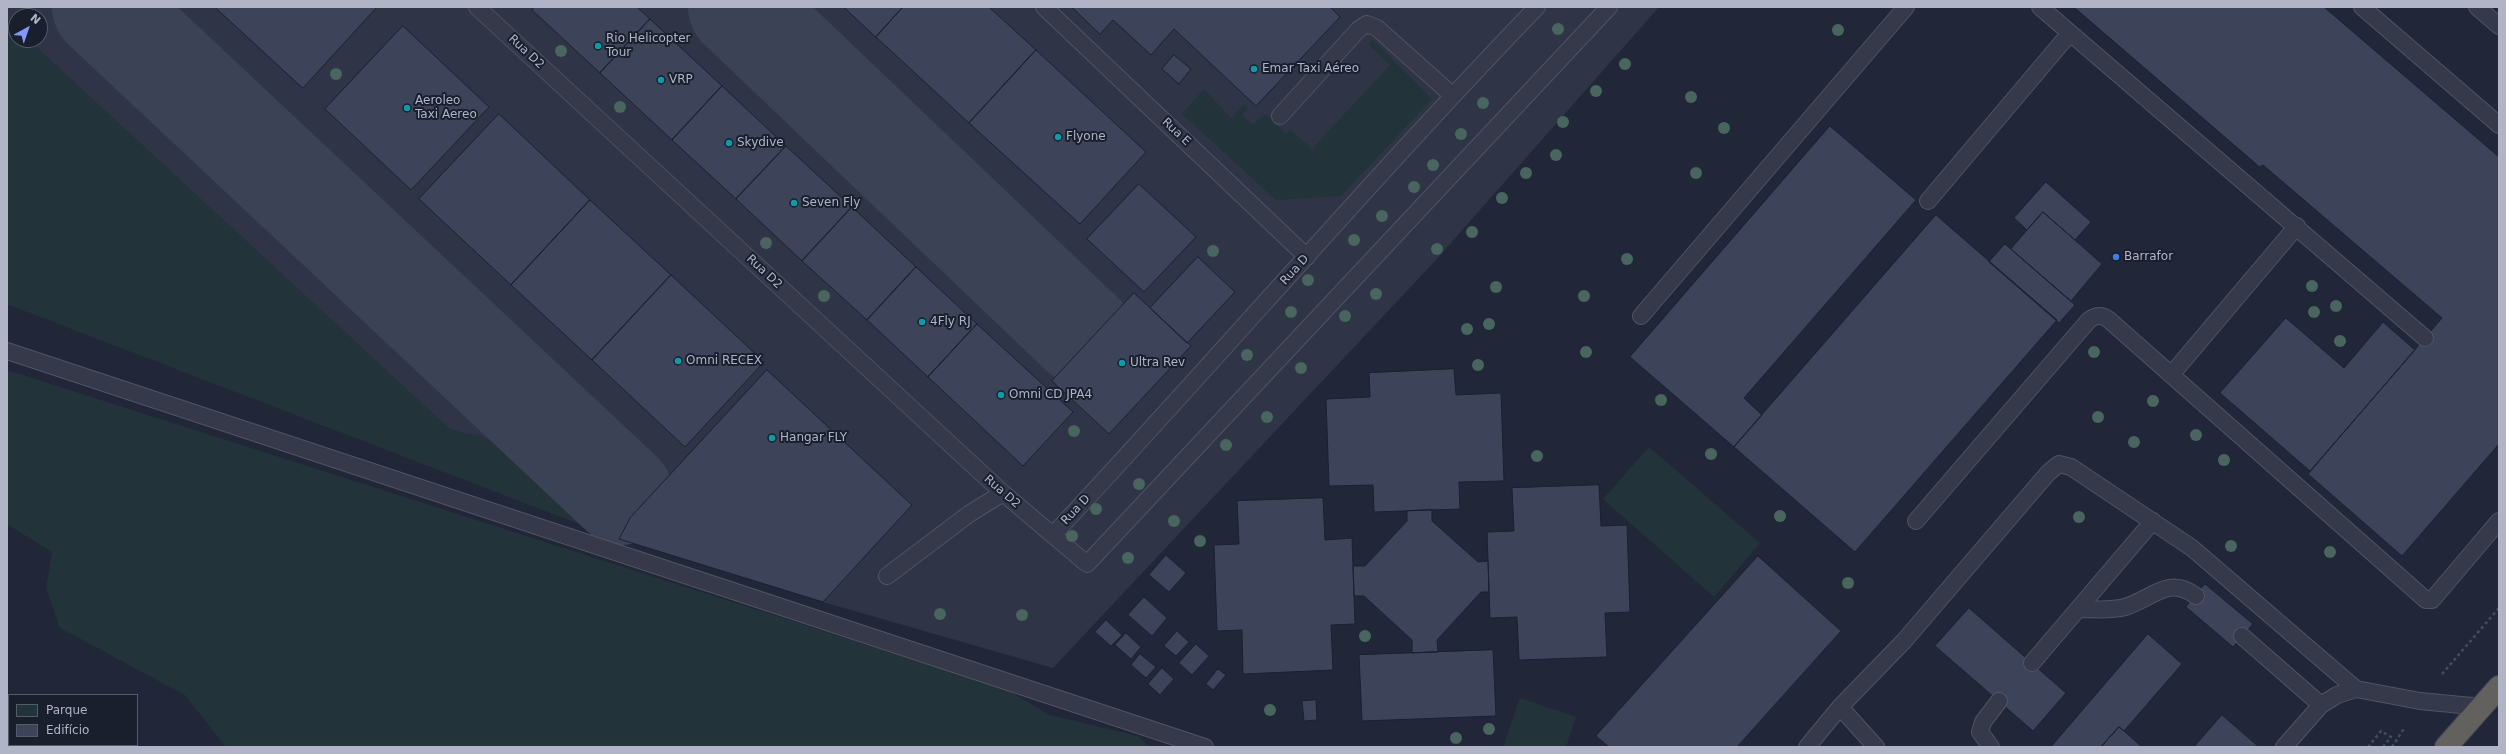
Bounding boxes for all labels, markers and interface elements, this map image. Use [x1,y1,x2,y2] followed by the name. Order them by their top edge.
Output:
[8,8,48,48] north arrow
[28,11,43,27] text: N
[505,32,547,72] street label: Rua D2
[606,32,690,60] place label: Rio Helicopter Tour
[593,41,603,51] marker: Rio Helicopter Tour
[1262,62,1359,76] place label: Emar Taxi Aéreo
[1249,64,1259,74] marker: Emar Taxi Aéreo
[669,73,693,87] place label: VRP
[656,75,666,85] marker: VRP
[415,94,477,122] place label: Aeroleo Taxi Aereo
[402,103,412,113] marker: Aeroleo Taxi Aereo
[1159,115,1193,149] street label: Rua E
[1066,130,1106,144] place label: Flyone
[1053,132,1063,142] marker: Flyone
[737,136,784,150] place label: Skydive
[724,138,734,148] marker: Skydive
[802,196,860,210] place label: Seven Fly
[789,198,799,208] marker: Seven Fly
[2124,250,2173,264] place label: Barrafor
[743,252,785,292] street label: Rua D2
[1278,252,1312,288] street label: Rua D
[2111,252,2121,262] marker: Barrafor
[930,315,971,329] place label: 4Fly RJ
[917,317,927,327] marker: 4Fly RJ
[686,354,762,368] place label: Omni RECEX
[673,356,683,366] marker: Omni RECEX
[1130,356,1185,370] place label: Ultra Rev
[1117,358,1127,368] marker: Ultra Rev
[1009,388,1092,402] place label: Omni CD JPA4
[996,390,1006,400] marker: Omni CD JPA4
[780,431,847,445] place label: Hangar FLY
[767,433,777,443] marker: Hangar FLY
[981,472,1023,512] street label: Rua D2
[1059,492,1093,528] street label: Rua D
[8,694,138,746] legend
[46,703,87,717] text: Parque
[46,723,89,737] text: Edifício

